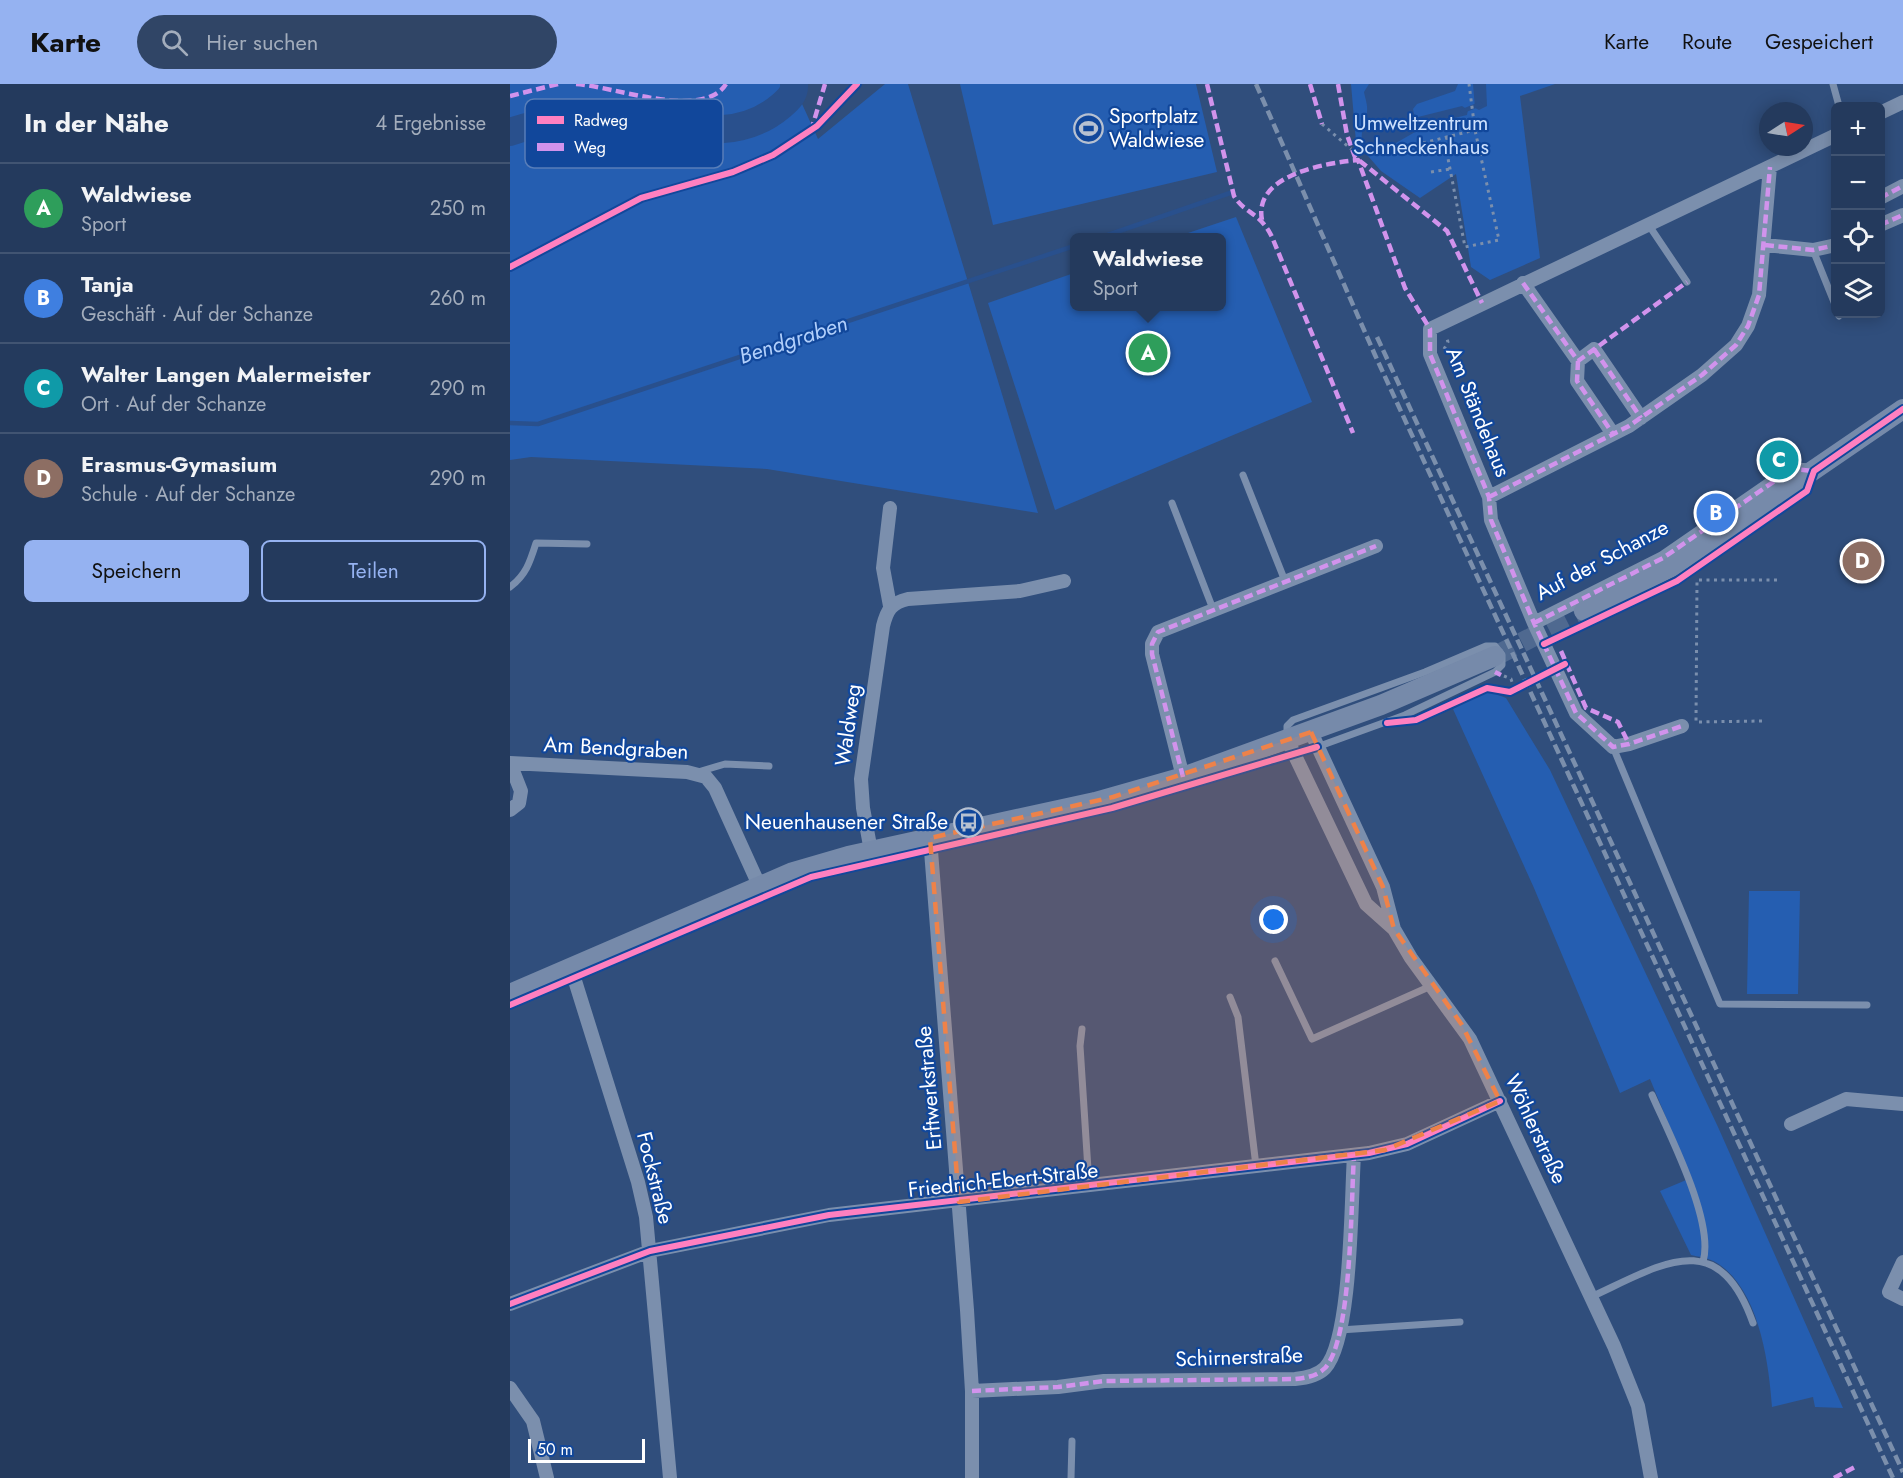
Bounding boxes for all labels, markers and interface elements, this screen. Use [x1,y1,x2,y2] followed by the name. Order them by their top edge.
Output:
[137,15,557,69] search box
[30,22,101,63] text: Karte
[158,26,191,59] icon: search
[206,26,318,58] text: Hier suchen
[1604,27,1649,57] text: Karte
[1682,27,1732,57] text: Route
[1765,27,1873,57] text: Gespeichert
[525,99,723,168] legend
[1109,101,1205,155] place label: Sportplatz Waldwiese
[1759,102,1813,156] north arrow
[1831,102,1885,318] map controls
[1831,102,1885,156] button: +
[24,104,169,142] text: In der Nähe
[1353,108,1489,162] park label: Umweltzentrum Schneckenhaus
[376,109,486,138] text: 4 Ergebnisse
[574,109,628,132] text: Radweg
[1072,112,1104,144] sports icon: Sportplatz Waldwiese
[574,136,606,159] text: Weg
[1831,156,1885,210] button: −
[81,178,192,210] text: Waldwiese
[36,194,51,223] text: A
[430,194,486,223] text: 250 m
[81,210,126,239] text: Sport
[1831,210,1885,264] button: locate
[1070,233,1226,311] popup
[1093,242,1203,274] text: Waldwiese
[1831,264,1885,318] button: layers
[81,268,134,300] text: Tanja
[1093,274,1138,303] text: Sport
[37,284,50,313] text: B
[430,284,486,313] text: 260 m
[81,300,313,329] text: Geschäft · Auf der Schanze
[735,306,851,372] water label: Bendgraben
[1128,330,1168,376] pin: A
[1438,343,1518,481] street label: Am Ständehaus
[81,358,371,390] text: Walter Langen Malermeister
[36,374,51,403] text: C
[430,374,486,403] text: 290 m
[81,390,266,419] text: Ort · Auf der Schanze
[1760,438,1798,482] pin: C
[81,448,277,480] text: Erasmus-Gymasium
[36,464,51,493] text: D
[430,464,486,493] text: 290 m
[81,480,295,509] text: Schule · Auf der Schanze
[1696,490,1736,536] pin: B
[1530,512,1674,608] street label: Auf der Schanze
[1842,538,1882,584] pin: D
[24,540,249,602] button: Speichern
[261,540,486,602] button: Teilen
[827,682,869,768] street label: Waldweg
[543,729,689,767] street label: Am Bendgraben
[953,806,985,838] bus stop icon: Neuenhausener Straße
[745,807,948,837] place label: Neuenhausener Straße
[1259,905,1288,934] your location
[909,1024,949,1151] street label: Erftwerkstraße
[1497,1069,1575,1189] street label: Wöhlerstraße
[629,1129,681,1227] street label: Fockstraße
[906,1155,1100,1205] street label: Friedrich-Ebert-Straße
[1175,1340,1304,1374] street label: Schirnerstraße
[528,1436,645,1464] scale bar
[537,1438,573,1461] text: 50 m

